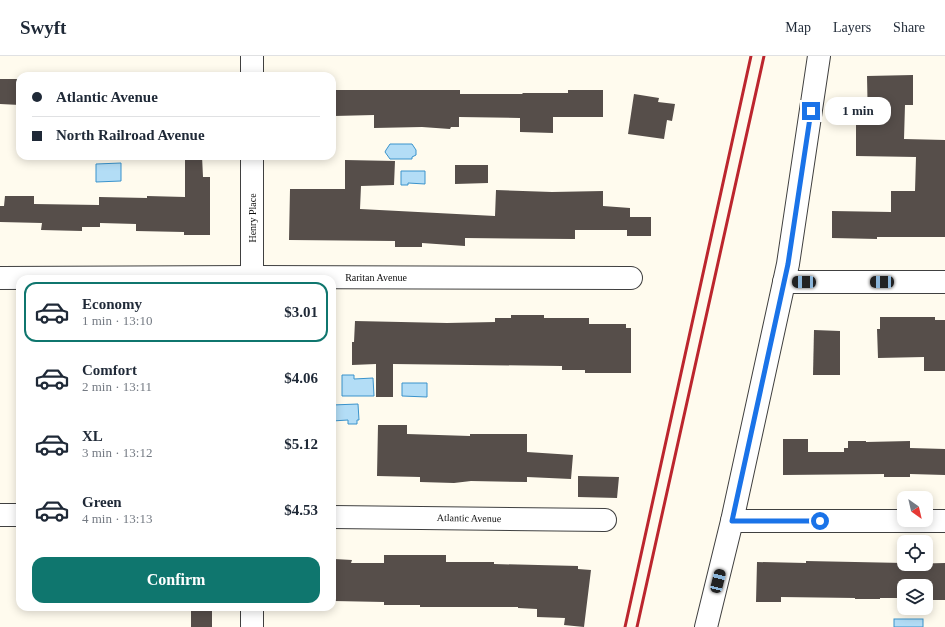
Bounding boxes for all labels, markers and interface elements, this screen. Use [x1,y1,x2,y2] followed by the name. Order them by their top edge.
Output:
[20,17,66,38] text: Swyft
[785,20,811,35] text: Map
[833,20,871,35] text: Layers
[893,20,925,35] text: Share
[56,89,158,105] text: Atlantic Avenue
[825,97,891,125] callout: 1 min
[802,102,820,120] route end
[842,103,874,118] text: 1 min
[56,127,205,143] text: North Railroad Avenue
[247,193,258,243] street label: Henry Place
[345,272,407,283] street label: Raritan Avenue
[792,276,816,288] car
[870,276,894,288] car
[34,294,70,330] icon: car
[82,296,142,312] text: Economy
[284,304,318,320] text: $3.01
[82,313,152,328] text: 1 min · 13:10
[34,360,70,396] icon: car
[82,362,137,378] text: Comfort
[284,370,318,386] text: $4.06
[82,379,152,394] text: 2 min · 13:11
[34,426,70,462] icon: car
[82,428,103,444] text: XL
[284,436,318,452] text: $5.12
[82,445,152,460] text: 3 min · 13:12
[897,491,933,527] north arrow
[897,491,933,615] map controls
[34,492,70,528] icon: car
[82,494,122,510] text: Green
[284,502,318,518] text: $4.53
[82,511,152,526] text: 4 min · 13:13
[437,512,502,524] street label: Atlantic Avenue
[811,512,829,530] route start
[897,535,933,571] button: locate
[32,557,320,603] button: Confirm
[709,568,727,594] car
[897,579,933,615] button: layers

